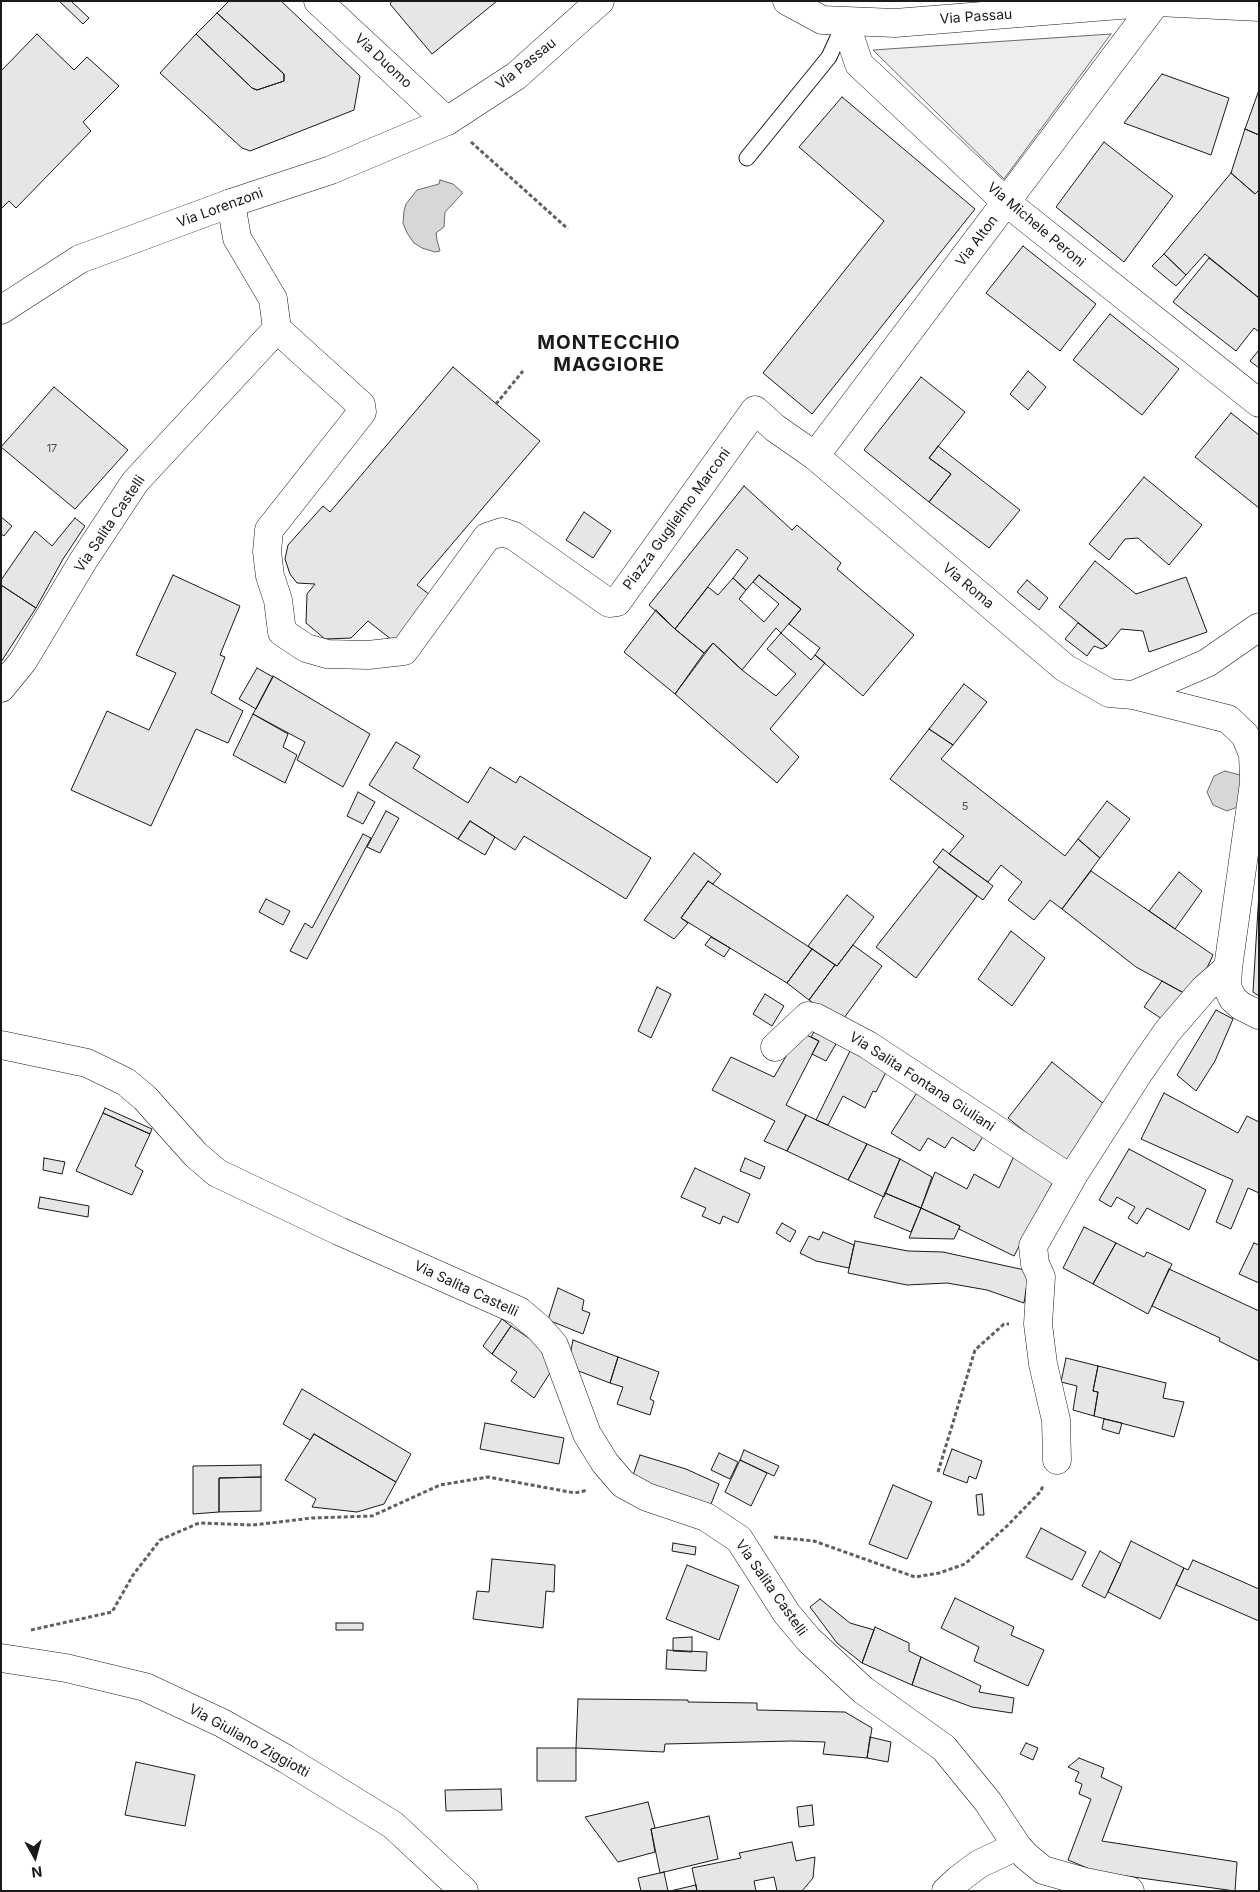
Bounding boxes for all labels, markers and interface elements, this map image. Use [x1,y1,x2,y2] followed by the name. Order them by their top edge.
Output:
[939,6,1013,28] street label: Via Passau
[351,30,415,92] street label: Via Duomo
[493,35,559,93] street label: Via Passau
[984,179,1088,271] street label: Via Michele Peroni
[175,185,265,231] street label: Via Lorenzoni
[952,212,1002,270] street label: Via Alton
[536,332,682,376] district label: MONTECCHIO MAGGIORE
[47,442,57,456] house number: 17
[620,445,734,593] street label: Piazza Guglielmo Marconi
[71,472,149,576] street label: Via Salita Castelli
[939,560,997,612] street label: Via Roma
[962,800,968,814] house number: 5
[846,1029,998,1135] street label: Via Salita Fontana Giuliani
[411,1257,521,1321] street label: Via Salita Castelli
[732,1537,810,1639] street label: Via Salita Castelli
[186,1701,312,1781] street label: Via Giuliano Ziggiotti
[10,1832,60,1882] north arrow
[31,1863,43,1881] text: N

